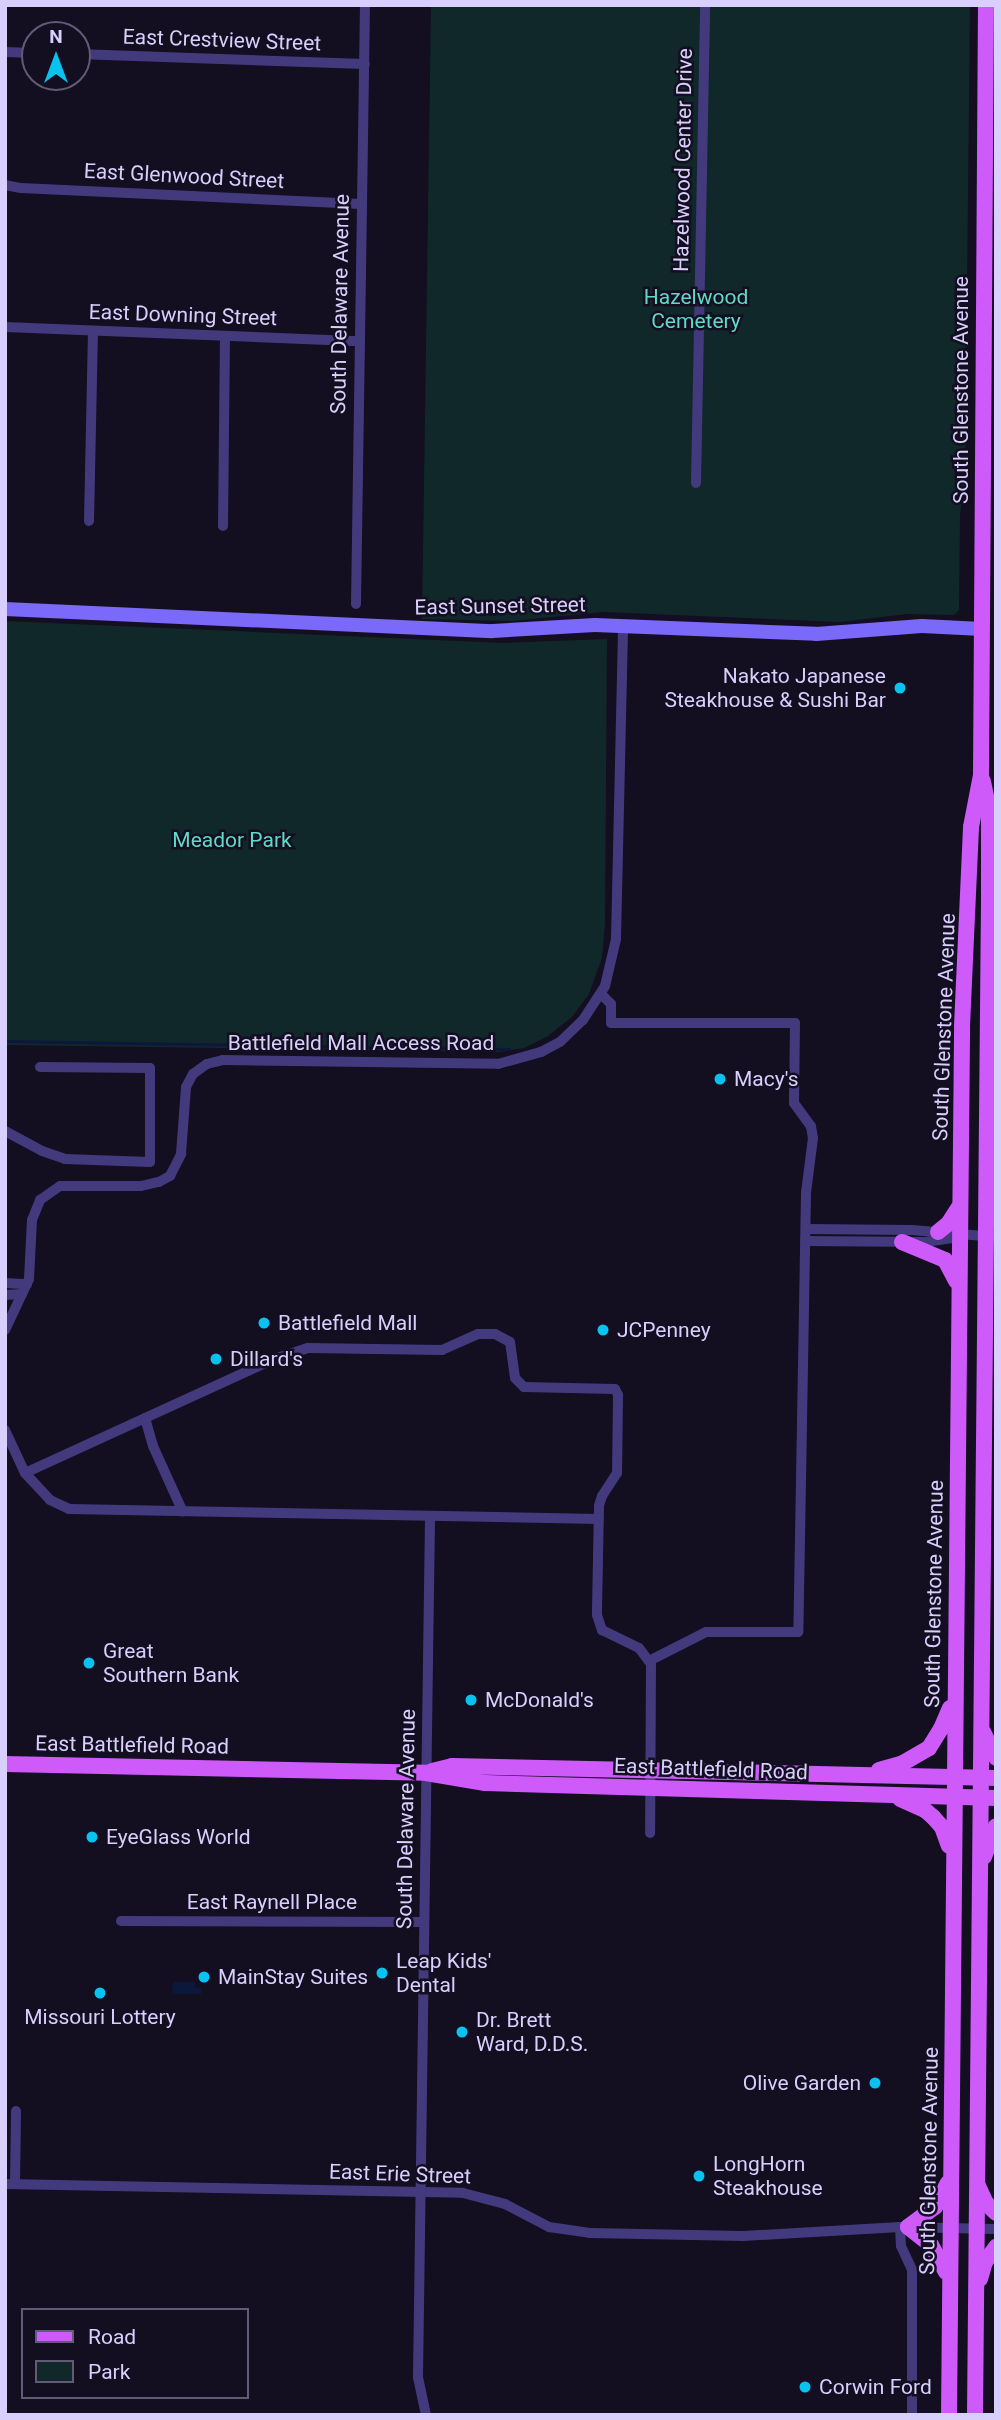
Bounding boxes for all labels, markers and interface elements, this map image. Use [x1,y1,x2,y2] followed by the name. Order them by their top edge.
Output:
[21,21,91,91] north arrow
[122,24,322,56] street label: East Crestview Street
[49,25,63,48] text: N
[668,48,698,272] street label: Hazelwood Center Drive
[83,158,285,194] street label: East Glenwood Street
[325,194,355,414] street label: South Delaware Avenue
[948,276,974,504] street label: South Glenstone Avenue
[644,284,748,334] park label: Hazelwood Cemetery
[88,299,278,331] street label: East Downing Street
[414,592,586,620] street label: East Sunset Street
[664,663,886,713] place label: Nakato Japanese Steakhouse & Sushi Bar
[892,680,908,696] marker: Nakato Japanese Steakhouse & Sushi Bar
[172,827,292,853] park label: Meador Park
[927,913,961,1141] street label: South Glenstone Avenue
[228,1030,494,1056] street label: Battlefield Mall Access Road
[734,1066,799,1092] place label: Macy's
[712,1071,728,1087] marker: Macy's
[278,1310,417,1336] place label: Battlefield Mall
[256,1315,272,1331] marker: Battlefield Mall
[617,1317,711,1343] place label: JCPenney
[595,1322,611,1338] marker: JCPenney
[230,1346,303,1372] place label: Dillard's
[208,1351,224,1367] marker: Dillard's
[919,1480,949,1708] street label: South Glenstone Avenue
[103,1638,239,1688] place label: Great Southern Bank
[81,1655,97,1671] marker: Great Southern Bank
[485,1687,594,1713] place label: McDonald's
[463,1692,479,1708] marker: McDonald's
[391,1709,421,1929] street label: South Delaware Avenue
[35,1731,229,1759] street label: East Battlefield Road
[614,1753,808,1785] street label: East Battlefield Road
[106,1824,251,1850] place label: EyeGlass World
[84,1829,100,1845] marker: EyeGlass World
[187,1889,357,1915] street label: East Raynell Place
[396,1948,492,1998] place label: Leap Kids' Dental
[218,1964,368,1990] place label: MainStay Suites
[374,1965,390,1981] marker: Leap Kids' Dental
[196,1969,212,1985] marker: MainStay Suites
[92,1985,108,2001] marker: Missouri Lottery
[24,2004,176,2030] place label: Missouri Lottery
[476,2007,588,2057] place label: Dr. Brett Ward, D.D.S.
[454,2024,470,2040] marker: Dr. Brett Ward, D.D.S.
[914,2047,944,2275] street label: South Glenstone Avenue
[743,2070,861,2096] place label: Olive Garden
[867,2075,883,2091] marker: Olive Garden
[713,2151,823,2201] place label: LongHorn Steakhouse
[329,2159,471,2189] street label: East Erie Street
[691,2168,707,2184] marker: LongHorn Steakhouse
[21,2308,248,2399] legend
[88,2325,136,2349] text: Road
[88,2360,130,2384] text: Park
[819,2374,932,2400] place label: Corwin Ford
[797,2379,813,2395] marker: Corwin Ford

